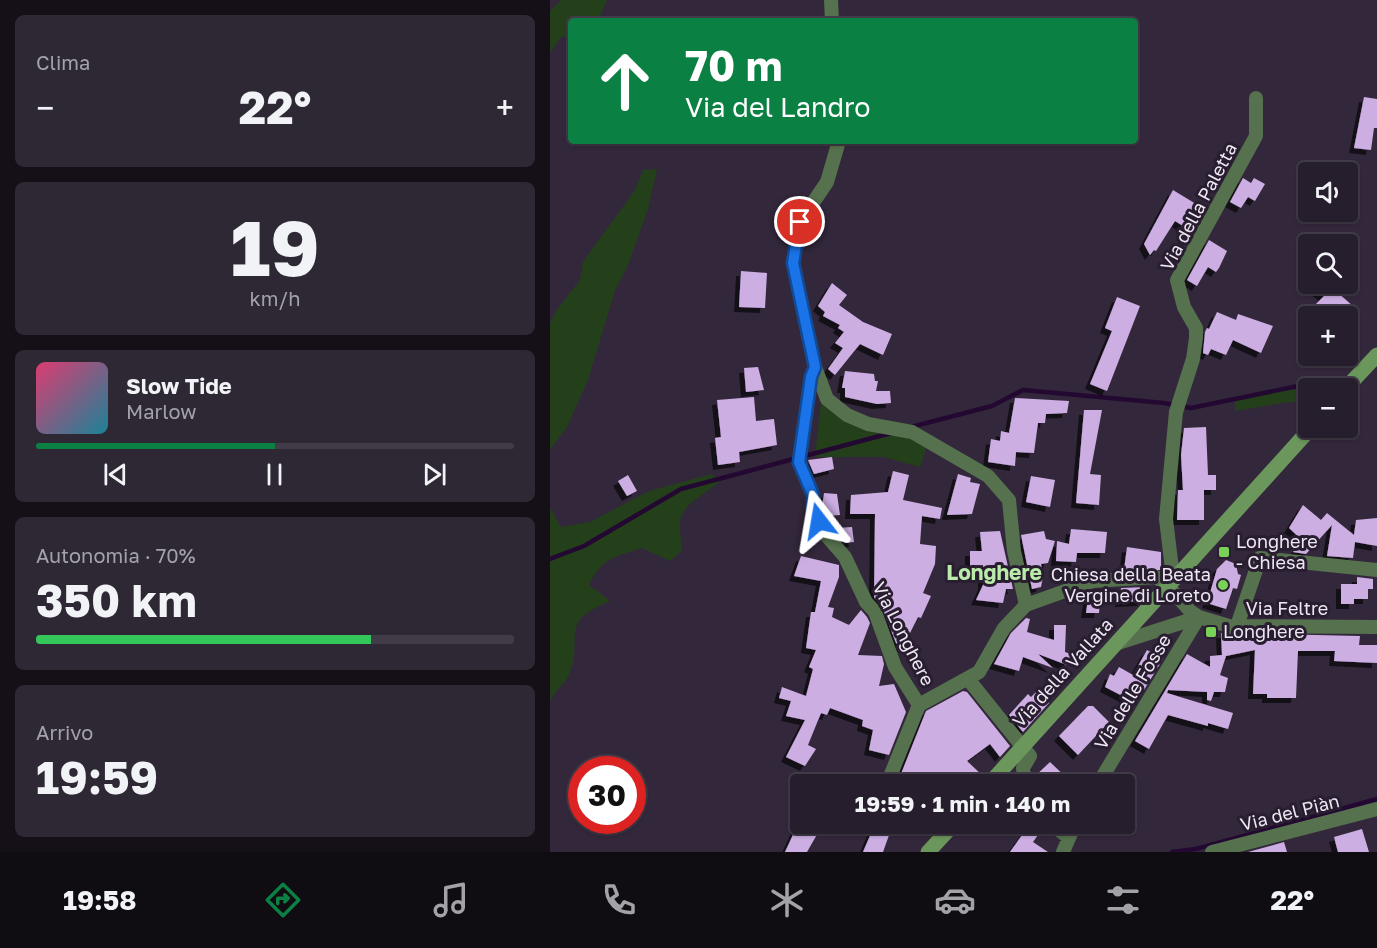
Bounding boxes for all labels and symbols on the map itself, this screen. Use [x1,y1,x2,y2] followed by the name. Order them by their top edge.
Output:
[1155,139,1241,274] street label: Via della Paletta
[774,196,825,247] pin
[787,489,851,553] position arrow
[1236,530,1318,573] place label: Longhere - Chiesa
[1217,545,1231,559] marker: Longhere - Chiesa
[946,559,1042,585] district label: Longhere
[1051,563,1211,606] place label: Chiesa della Beata Vergine di Loreto
[868,578,939,689] street label: Via Longhere
[1216,578,1230,592] marker: Chiesa della Beata Vergine di Loreto
[1246,597,1328,619] street label: Via Feltre
[1007,613,1117,731] street label: Via della Vallata
[1223,620,1305,642] place label: Longhere
[1204,625,1218,639] marker: Longhere
[1089,630,1175,753] street label: Via delle Fosse
[568,756,646,834] speed limit sign: 30
[1238,789,1342,835] street label: Via del Piàn

